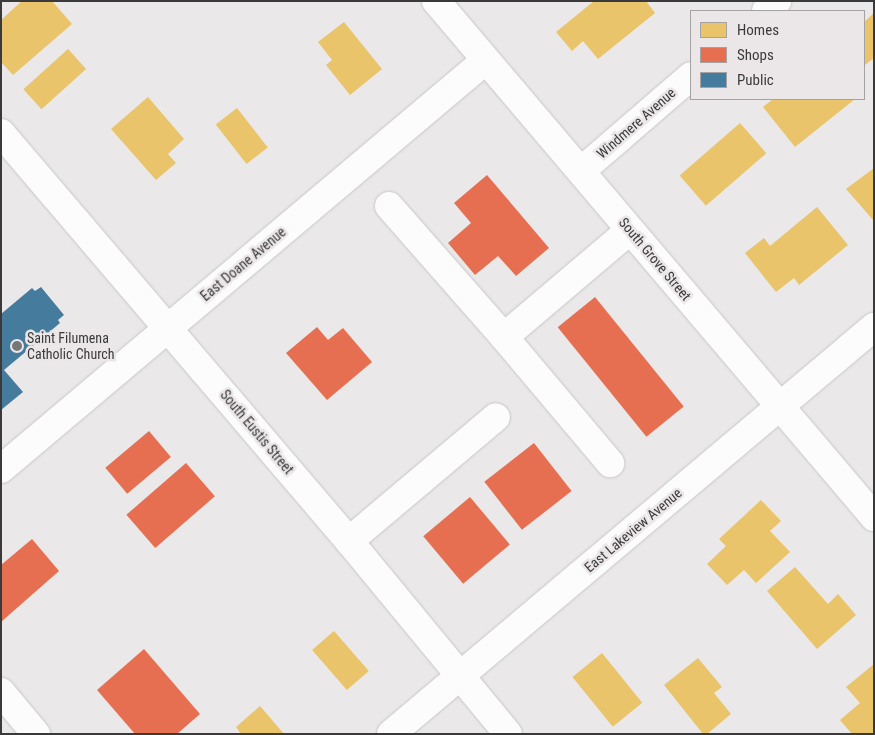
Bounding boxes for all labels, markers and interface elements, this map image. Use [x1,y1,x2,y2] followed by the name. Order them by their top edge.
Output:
[690,10,865,100] legend
[737,21,779,39] text: Homes
[737,46,774,64] text: Shops
[737,71,774,89] text: Public
[593,84,679,162] street label: Windmere Avenue
[615,214,695,304] street label: South Grove Street
[197,224,289,304] street label: East Doane Avenue
[27,330,115,362] place label: Saint Filumena Catholic Church
[11,340,23,352] marker: Saint Filumena Catholic Church
[217,386,297,478] street label: South Eustis Street
[581,484,685,576] street label: East Lakeview Avenue

